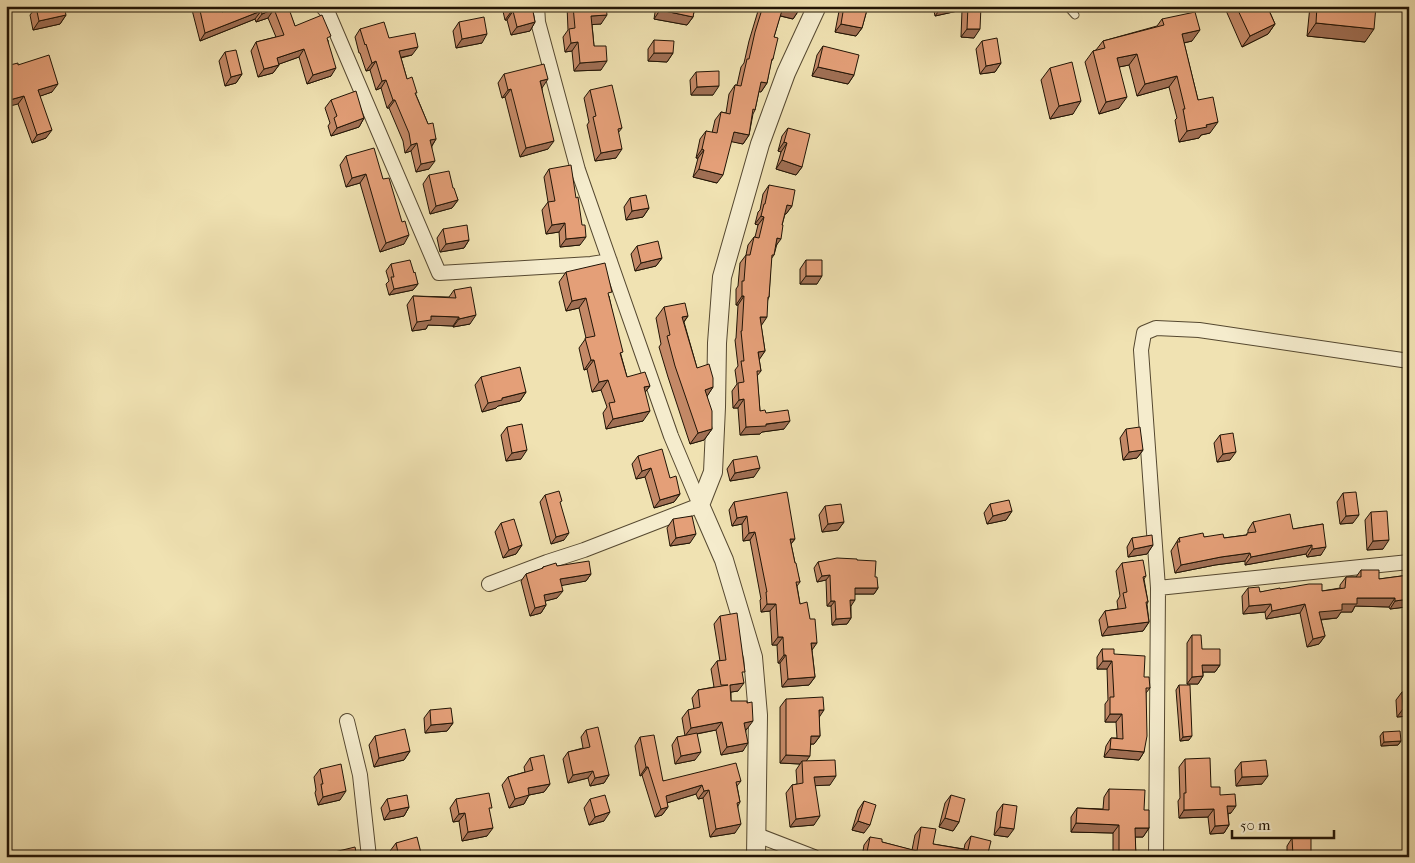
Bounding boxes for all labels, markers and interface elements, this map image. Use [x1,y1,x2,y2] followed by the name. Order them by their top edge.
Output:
[1232,808,1335,840] scale bar
[1240,816,1271,834] text: 50 m

